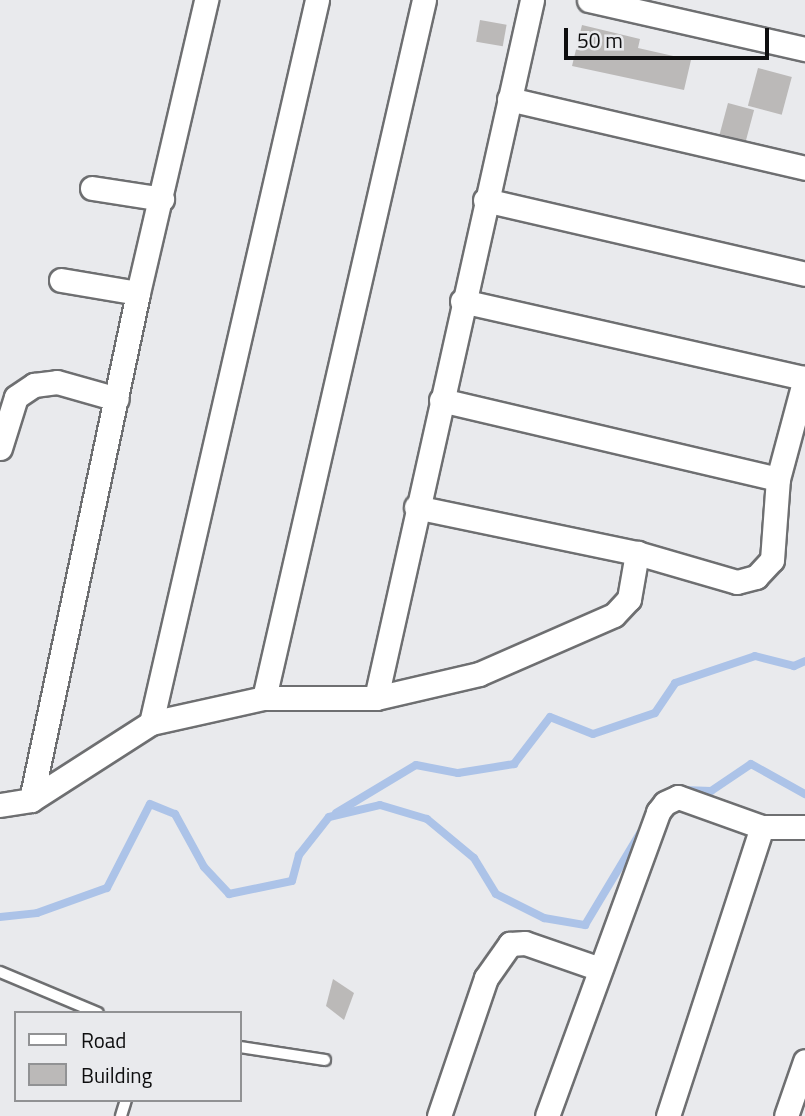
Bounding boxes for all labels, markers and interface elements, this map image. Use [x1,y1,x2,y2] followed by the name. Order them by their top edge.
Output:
[567,14,772,58] scale bar
[577,24,623,56] text: 50 m
[14,1011,242,1102] legend
[81,1024,126,1056] text: Road
[81,1059,152,1091] text: Building

